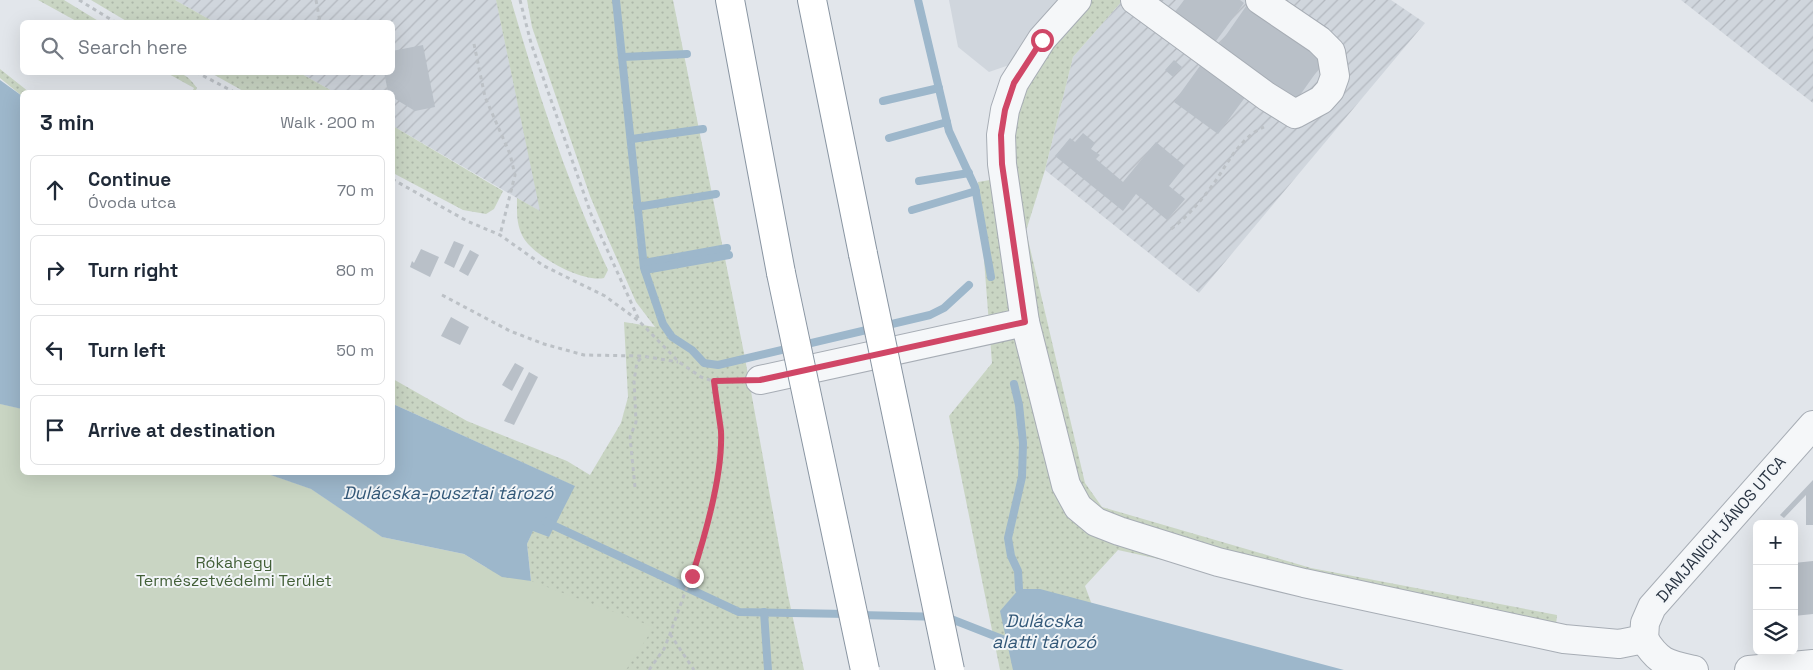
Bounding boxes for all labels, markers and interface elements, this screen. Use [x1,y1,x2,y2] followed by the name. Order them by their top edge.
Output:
[20,20,395,75] search box
[1031,29,1054,52] route start
[38,34,66,62] icon: search
[78,35,188,60] text: Search here
[40,109,95,136] text: 3 min
[280,112,375,133] text: Walk · 200 m
[88,167,171,192] text: Continue
[41,176,69,204] icon: ahead
[337,180,374,201] text: 70 m
[88,192,176,213] text: Óvoda utca
[41,256,69,284] icon: right
[88,258,178,283] text: Turn right
[336,260,374,281] text: 80 m
[41,336,69,364] icon: left
[88,338,166,363] text: Turn left
[336,340,374,361] text: 50 m
[41,416,69,444] icon: arrive
[88,418,276,443] text: Arrive at destination
[1652,452,1790,606] street label: DAMJANICH JÁNOS UTCA
[343,481,554,504] water label: Dulácska-pusztai tározó
[1753,520,1798,655] map controls
[1753,520,1798,565] button: +
[136,552,332,591] park label: Rókahegy Természetvédelmi Terület
[681,565,704,588] route end
[1753,565,1798,610] button: −
[992,609,1097,653] water label: Dulácska alatti tározó
[1753,610,1798,655] button: layers

